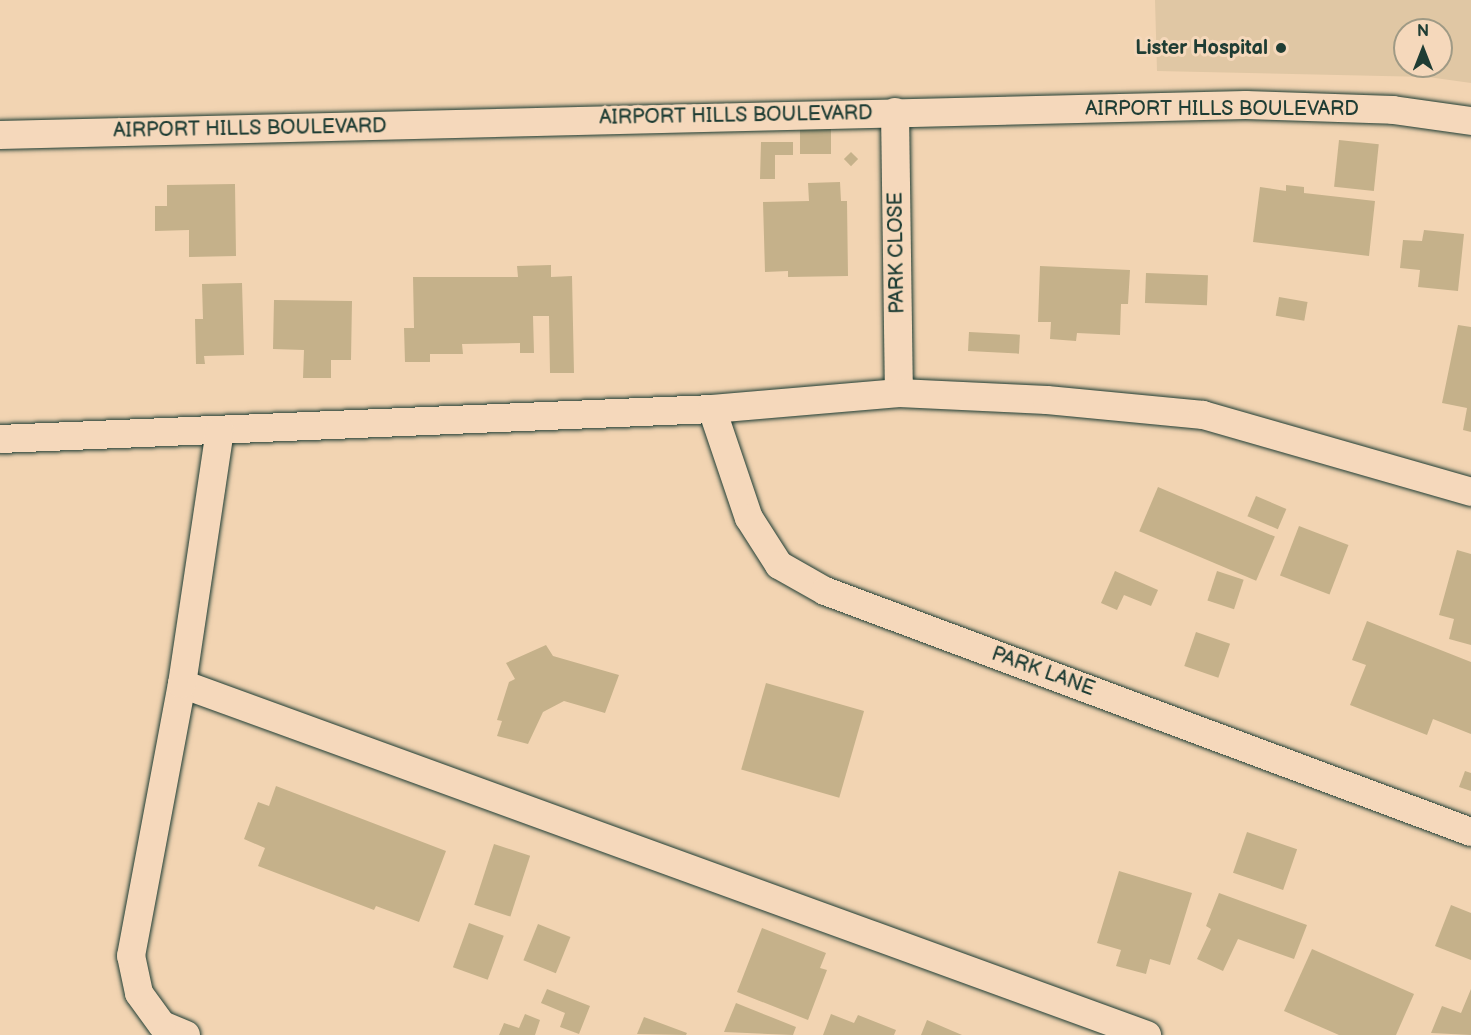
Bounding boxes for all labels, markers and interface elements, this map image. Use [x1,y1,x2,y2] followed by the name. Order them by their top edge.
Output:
[1393,18,1453,78] north arrow
[1417,22,1429,41] text: N
[1135,36,1268,60] place label: Lister Hospital
[1272,39,1290,57] marker: Lister Hospital
[1085,97,1359,121] street label: AIRPORT HILLS BOULEVARD
[599,102,873,130] street label: AIRPORT HILLS BOULEVARD
[113,115,387,143] street label: AIRPORT HILLS BOULEVARD
[884,192,910,314] street label: PARK CLOSE
[988,642,1098,702] street label: PARK LANE

